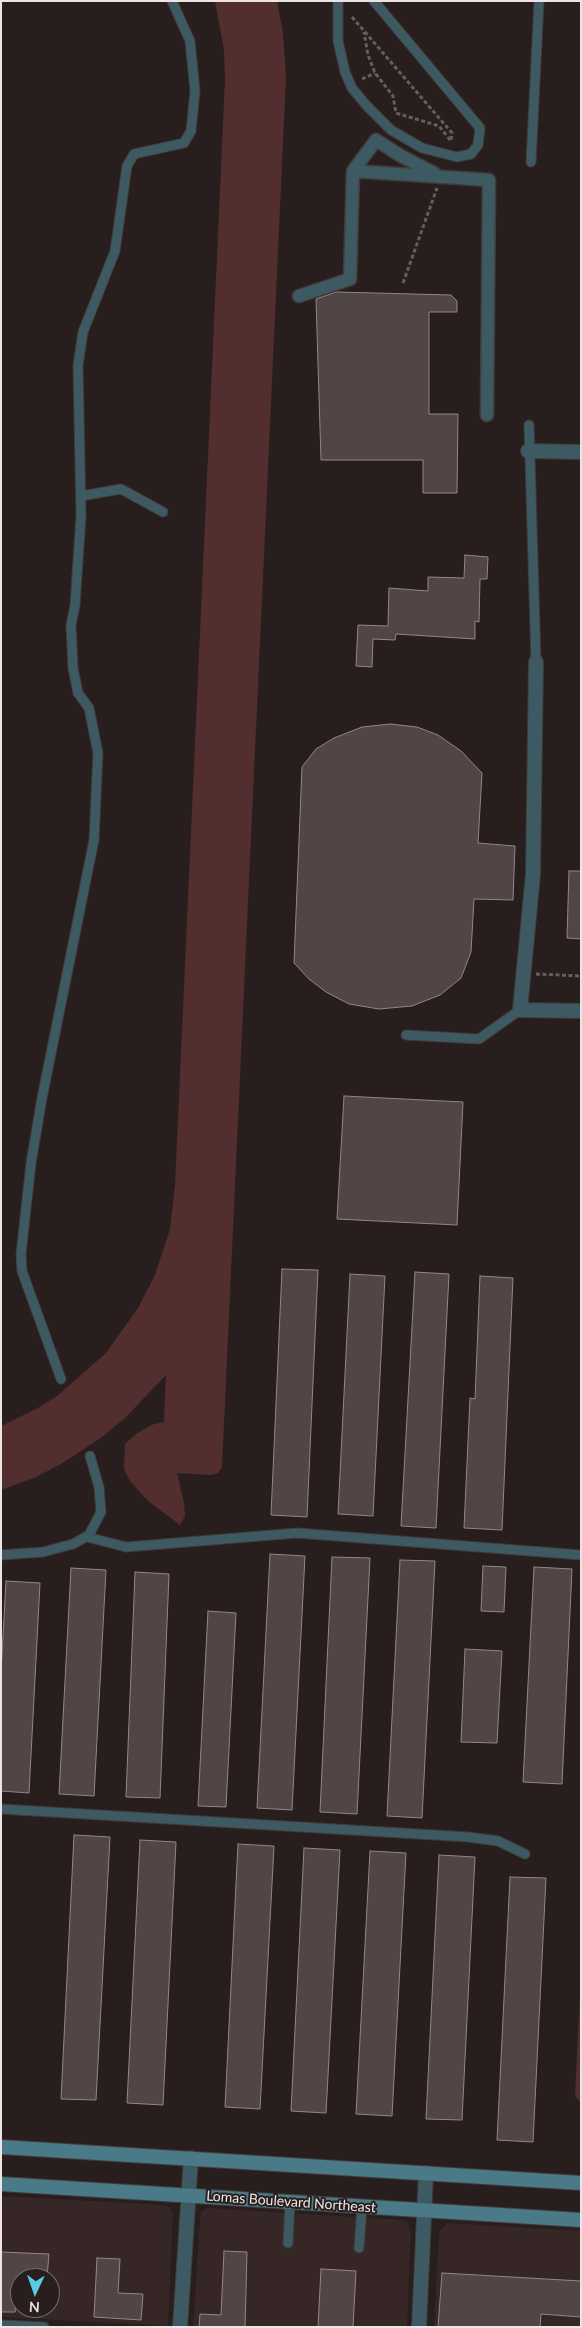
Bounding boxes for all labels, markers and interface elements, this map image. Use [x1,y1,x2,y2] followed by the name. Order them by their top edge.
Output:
[206,2188,376,2216] street label: Lomas Boulevard Northeast
[10,2268,60,2318] north arrow
[28,2299,40,2316] text: N

